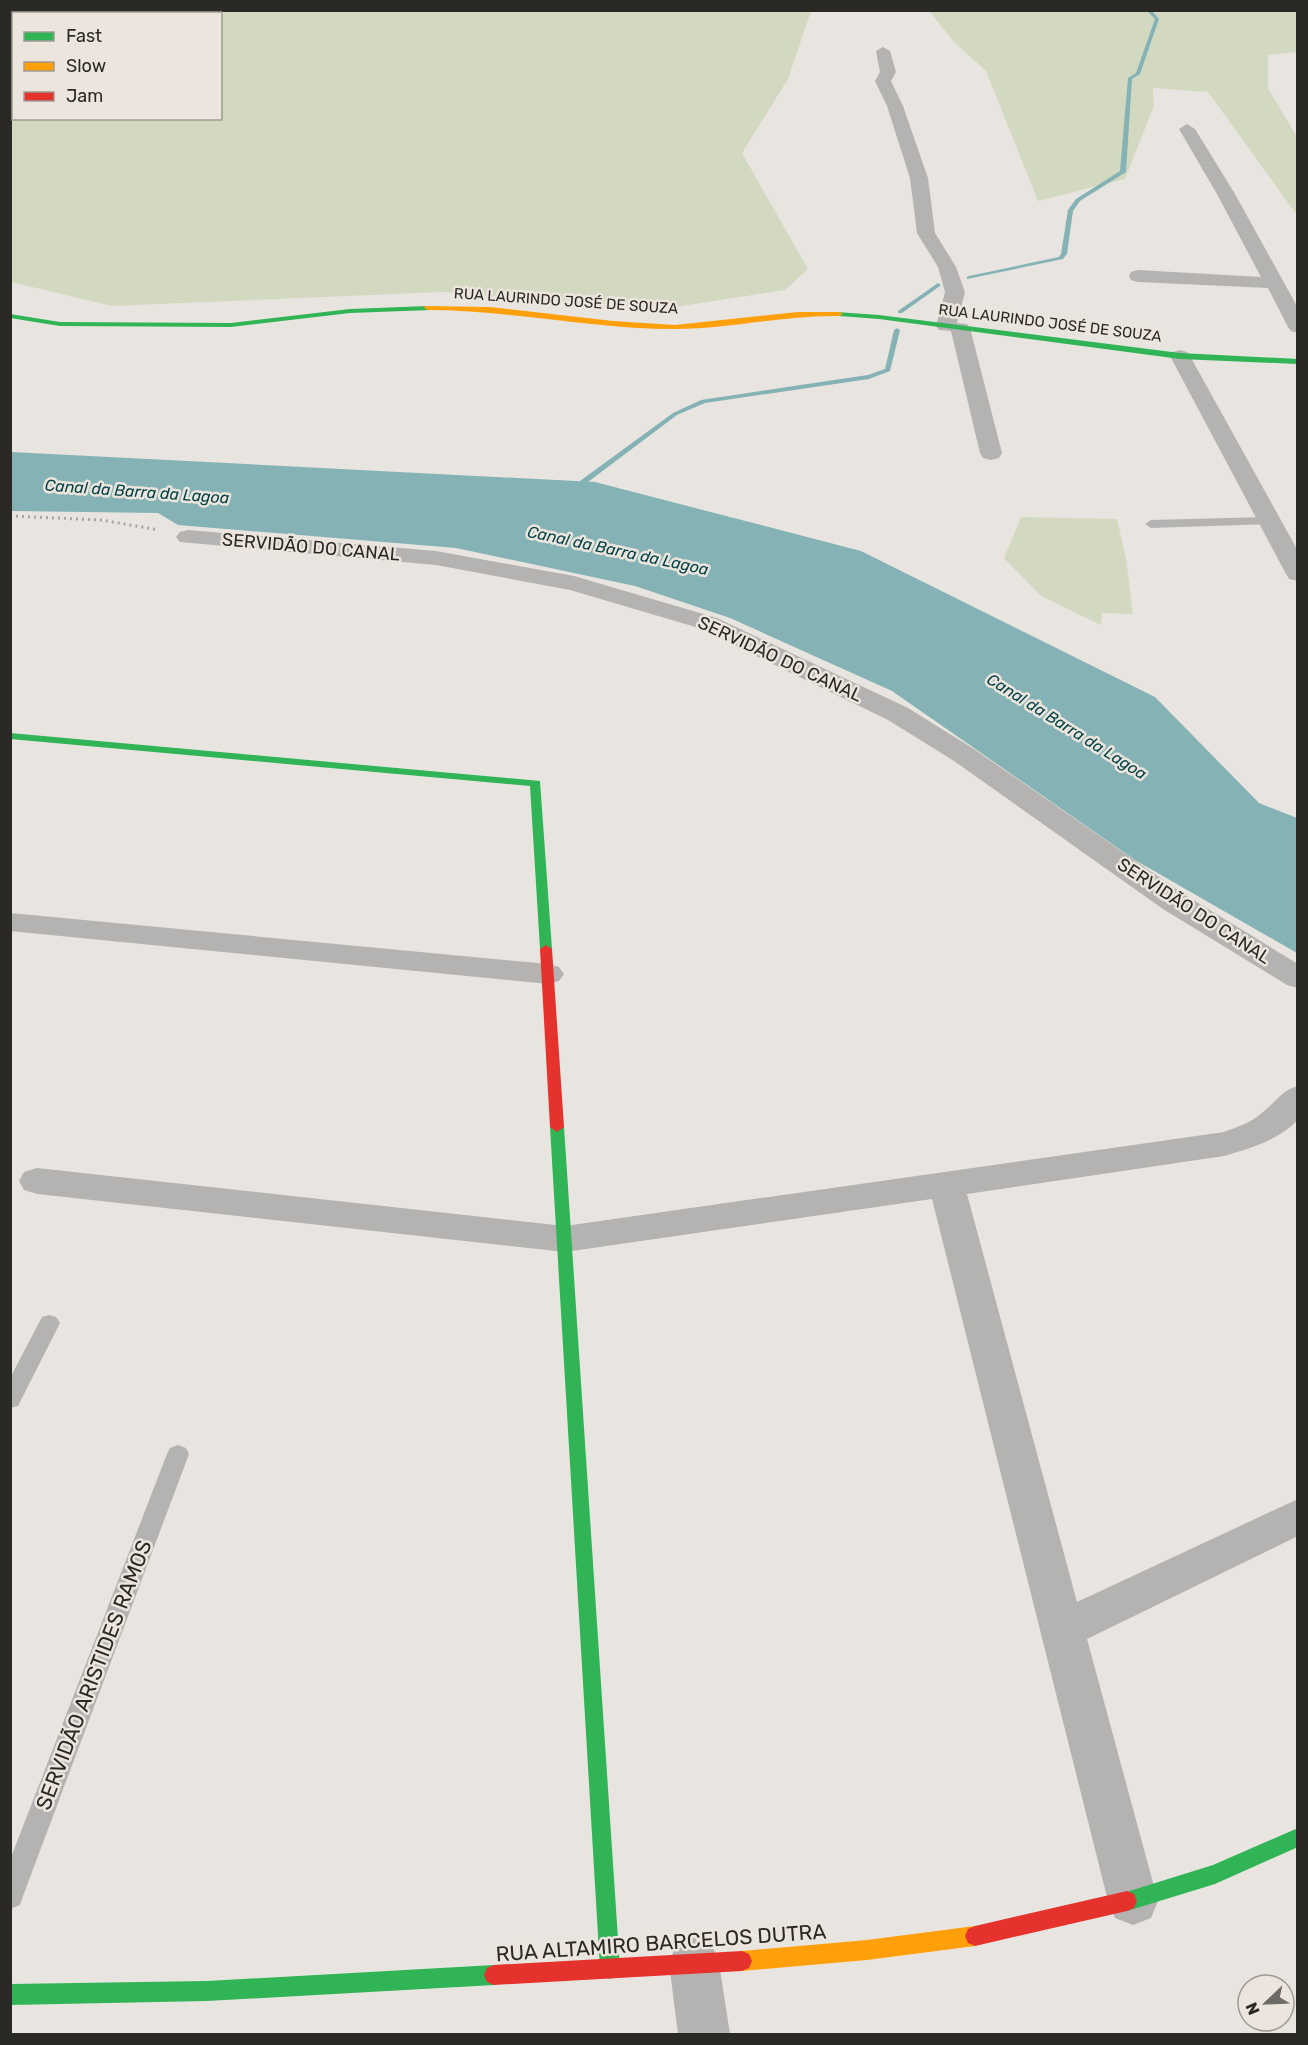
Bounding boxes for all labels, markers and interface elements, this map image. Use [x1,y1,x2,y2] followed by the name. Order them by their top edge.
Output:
[12,12,222,120] legend
[66,25,102,47] text: Fast
[66,55,106,77] text: Slow
[66,85,103,107] text: Jam
[453,284,679,318] street label: RUA LAURINDO JOSÉ DE SOUZA
[937,300,1163,346] street label: RUA LAURINDO JOSÉ DE SOUZA
[44,476,230,507] water label: Canal da Barra da Lagoa
[526,522,710,579] water label: Canal da Barra da Lagoa
[221,528,401,566] street label: SERVIDÃO DO CANAL
[694,611,866,707] street label: SERVIDÃO DO CANAL
[983,669,1150,783] water label: Canal da Barra da Lagoa
[1113,853,1275,969] street label: SERVIDÃO DO CANAL
[30,1536,157,1813] street label: SERVIDÃO ARISTIDES RAMOS
[495,1918,827,1967] street label: RUA ALTAMIRO BARCELOS DUTRA
[1236,1973,1296,2033] north arrow
[1242,2000,1264,2018] text: N

